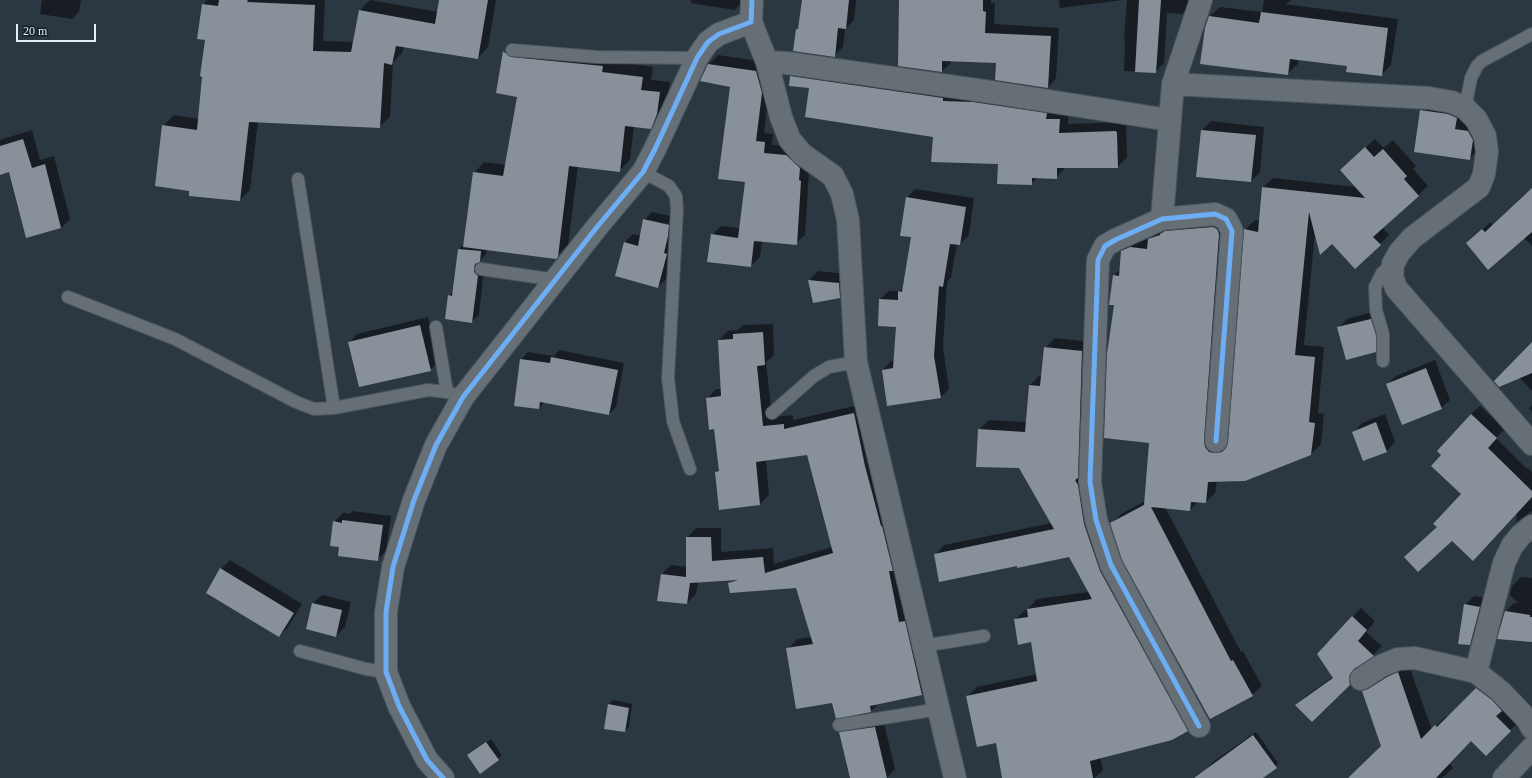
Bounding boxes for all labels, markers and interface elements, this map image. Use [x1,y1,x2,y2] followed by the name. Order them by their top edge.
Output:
[18,16,98,42] scale bar
[23,24,47,38] text: 20 m

